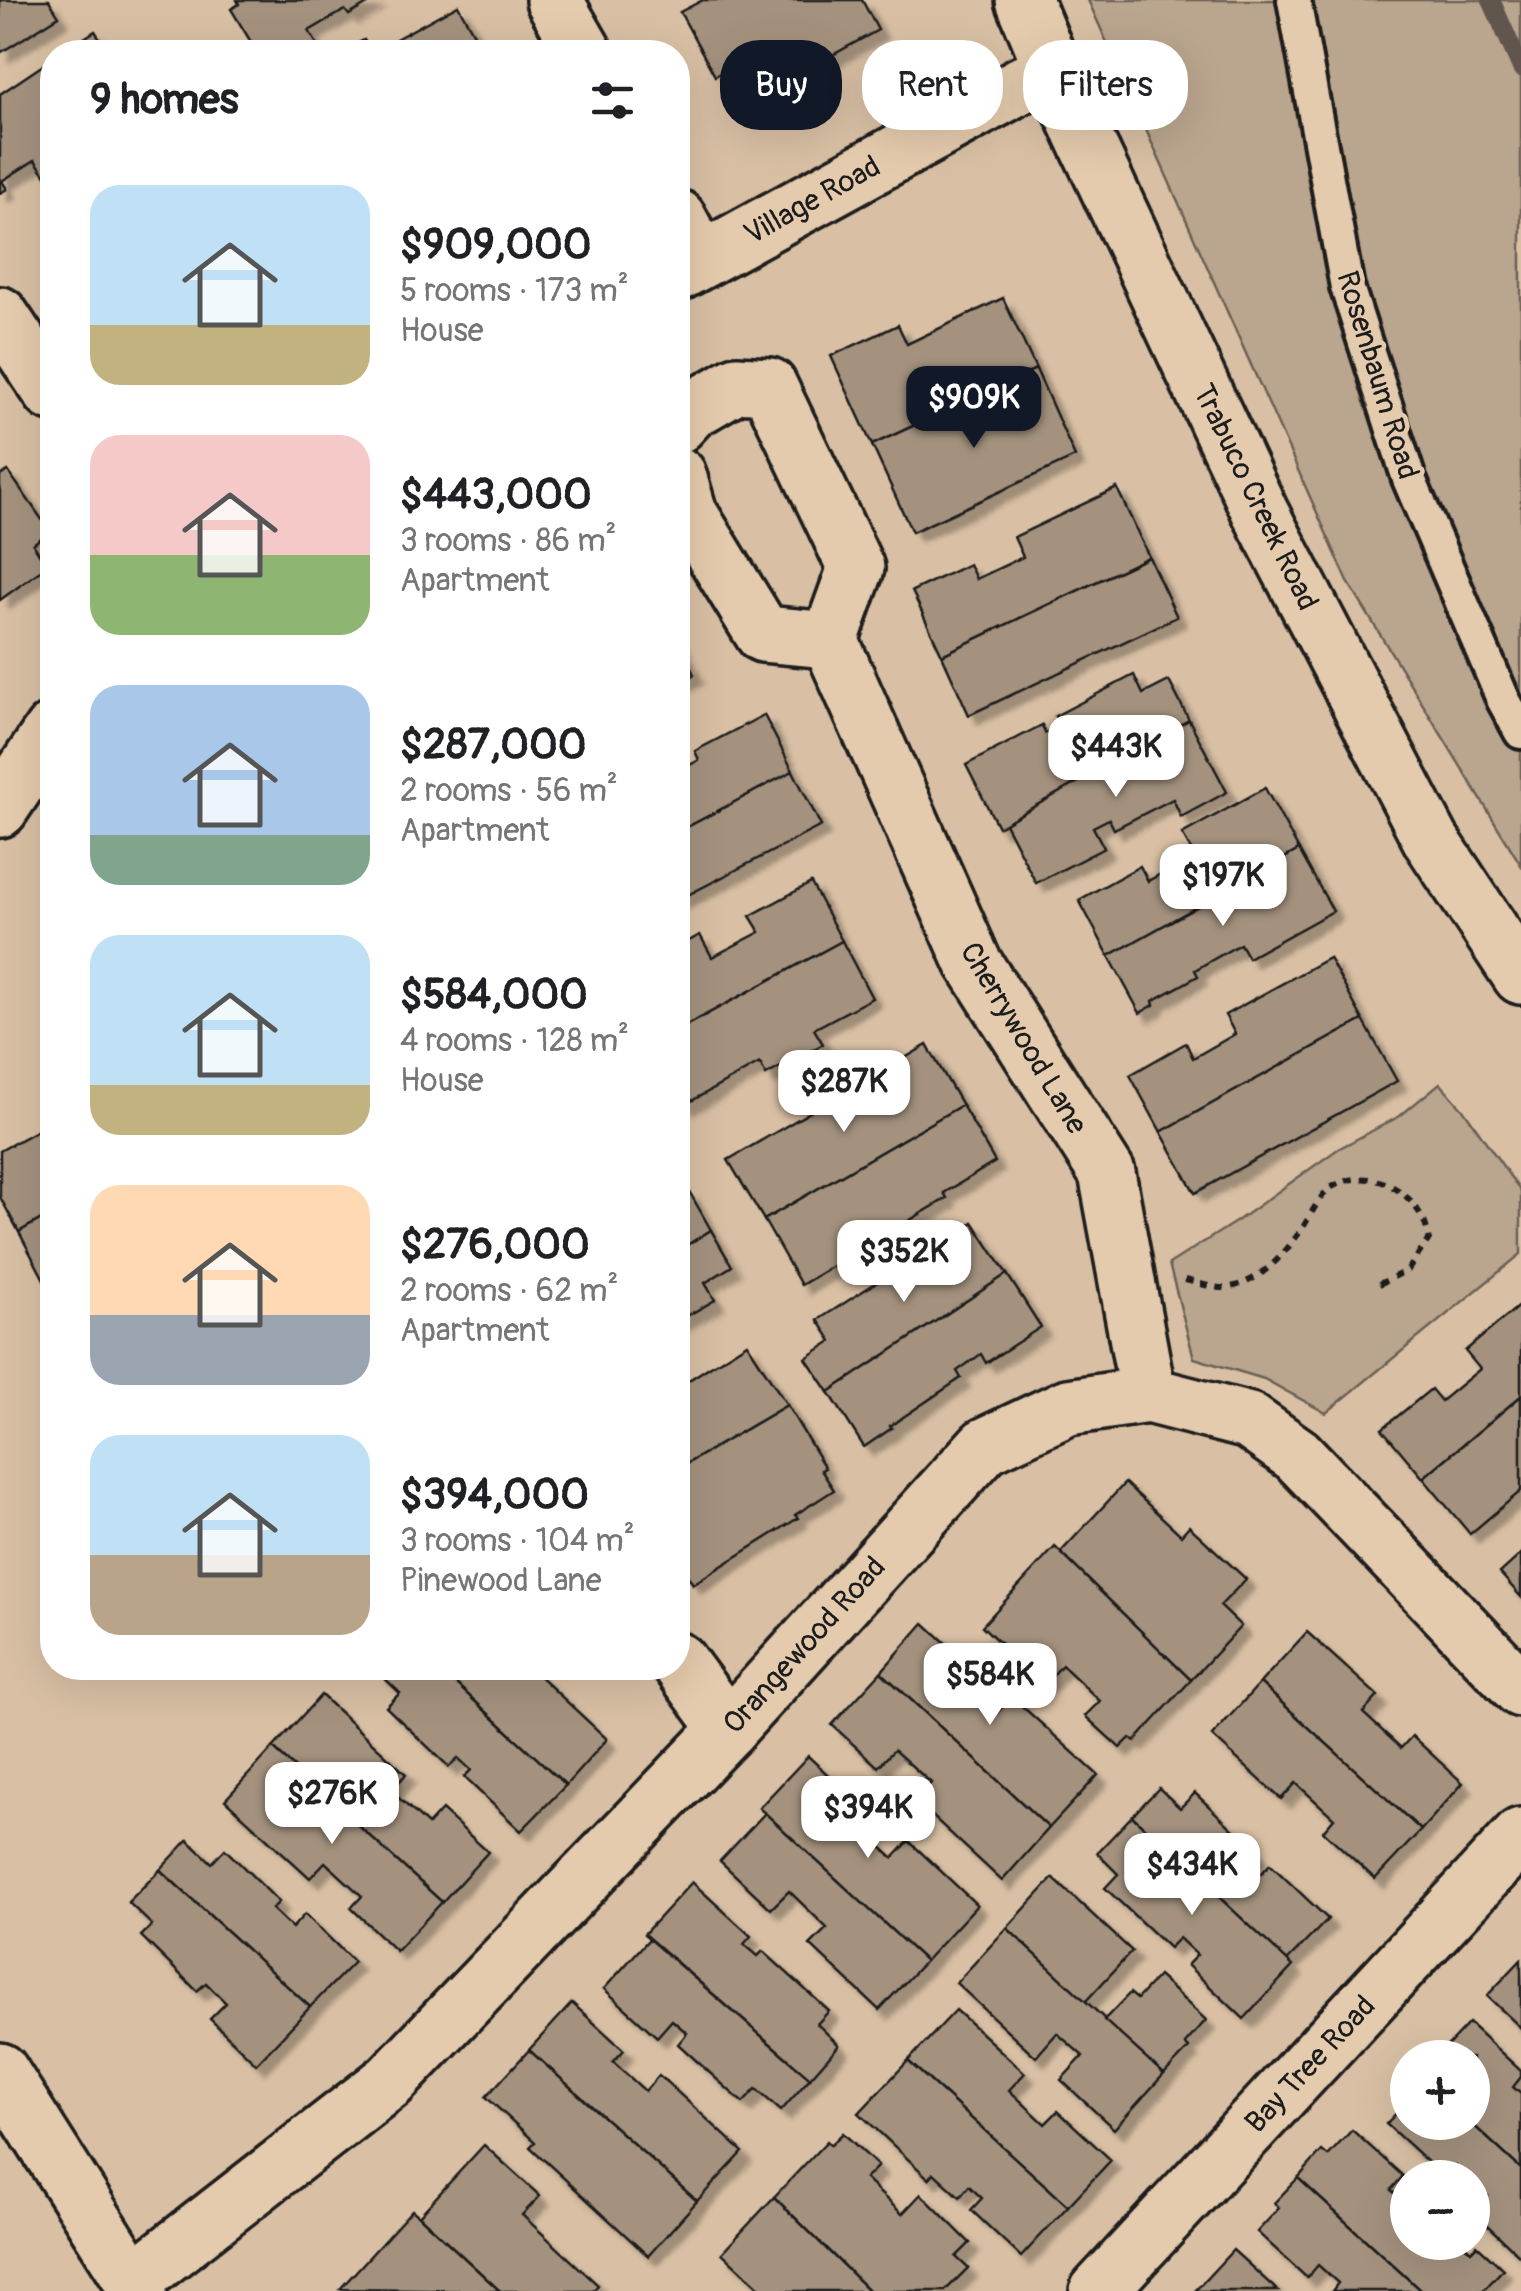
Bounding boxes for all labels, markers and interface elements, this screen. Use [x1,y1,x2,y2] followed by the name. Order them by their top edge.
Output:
[720,40,842,130] chip: Buy
[862,40,1003,130] chip: Rent
[1023,40,1188,130] chip: Filters
[585,73,640,128] icon: filters
[90,74,239,126] text: 9 homes
[738,148,887,253] street label: Village Road
[400,219,591,271] text: $909,000
[170,225,290,345] icon: home
[1328,267,1427,484] street label: Rosenbaum Road
[400,271,629,311] text: 5 rooms · 173 m²
[400,311,484,351] text: House
[904,366,1044,451] pin: $909K
[928,378,1020,418] text: $909K
[1185,378,1326,617] street label: Trabuco Creek Road
[400,469,592,521] text: $443,000
[170,475,290,595] icon: home
[400,521,617,561] text: 3 rooms · 86 m²
[400,561,549,601] text: Apartment
[1046,715,1186,800] pin: $443K
[400,719,586,771] text: $287,000
[170,725,290,845] icon: home
[1070,727,1162,767] text: $443K
[400,771,618,811] text: 2 rooms · 56 m²
[400,811,549,851] text: Apartment
[1153,844,1293,929] pin: $197K
[1182,856,1264,896] text: $197K
[952,936,1095,1141] street label: Cherrywood Lane
[400,969,588,1021] text: $584,000
[170,975,290,1095] icon: home
[400,1021,629,1061] text: 4 rooms · 128 m²
[774,1050,914,1135] pin: $287K
[400,1061,484,1101] text: House
[800,1062,888,1102] text: $287K
[400,1219,590,1271] text: $276,000
[834,1220,974,1305] pin: $352K
[170,1225,290,1345] icon: home
[859,1232,949,1272] text: $352K
[400,1271,618,1311] text: 2 rooms · 62 m²
[400,1311,549,1351] text: Apartment
[400,1469,589,1521] text: $394,000
[170,1475,290,1595] icon: home
[400,1521,635,1561] text: 3 rooms · 104 m²
[715,1549,894,1742] street label: Orangewood Road
[400,1561,601,1601] text: Pinewood Lane
[920,1643,1060,1728] pin: $584K
[946,1655,1034,1695] text: $584K
[262,1762,402,1847] pin: $276K
[287,1774,377,1814] text: $276K
[798,1776,938,1861] pin: $394K
[823,1788,913,1828] text: $394K
[1122,1833,1262,1918] pin: $434K
[1146,1845,1238,1885] text: $434K
[1237,1988,1383,2141] street label: Bay Tree Road
[1390,2040,1490,2260] map controls
[1390,2040,1490,2140] button: +
[1390,2160,1490,2260] button: −

